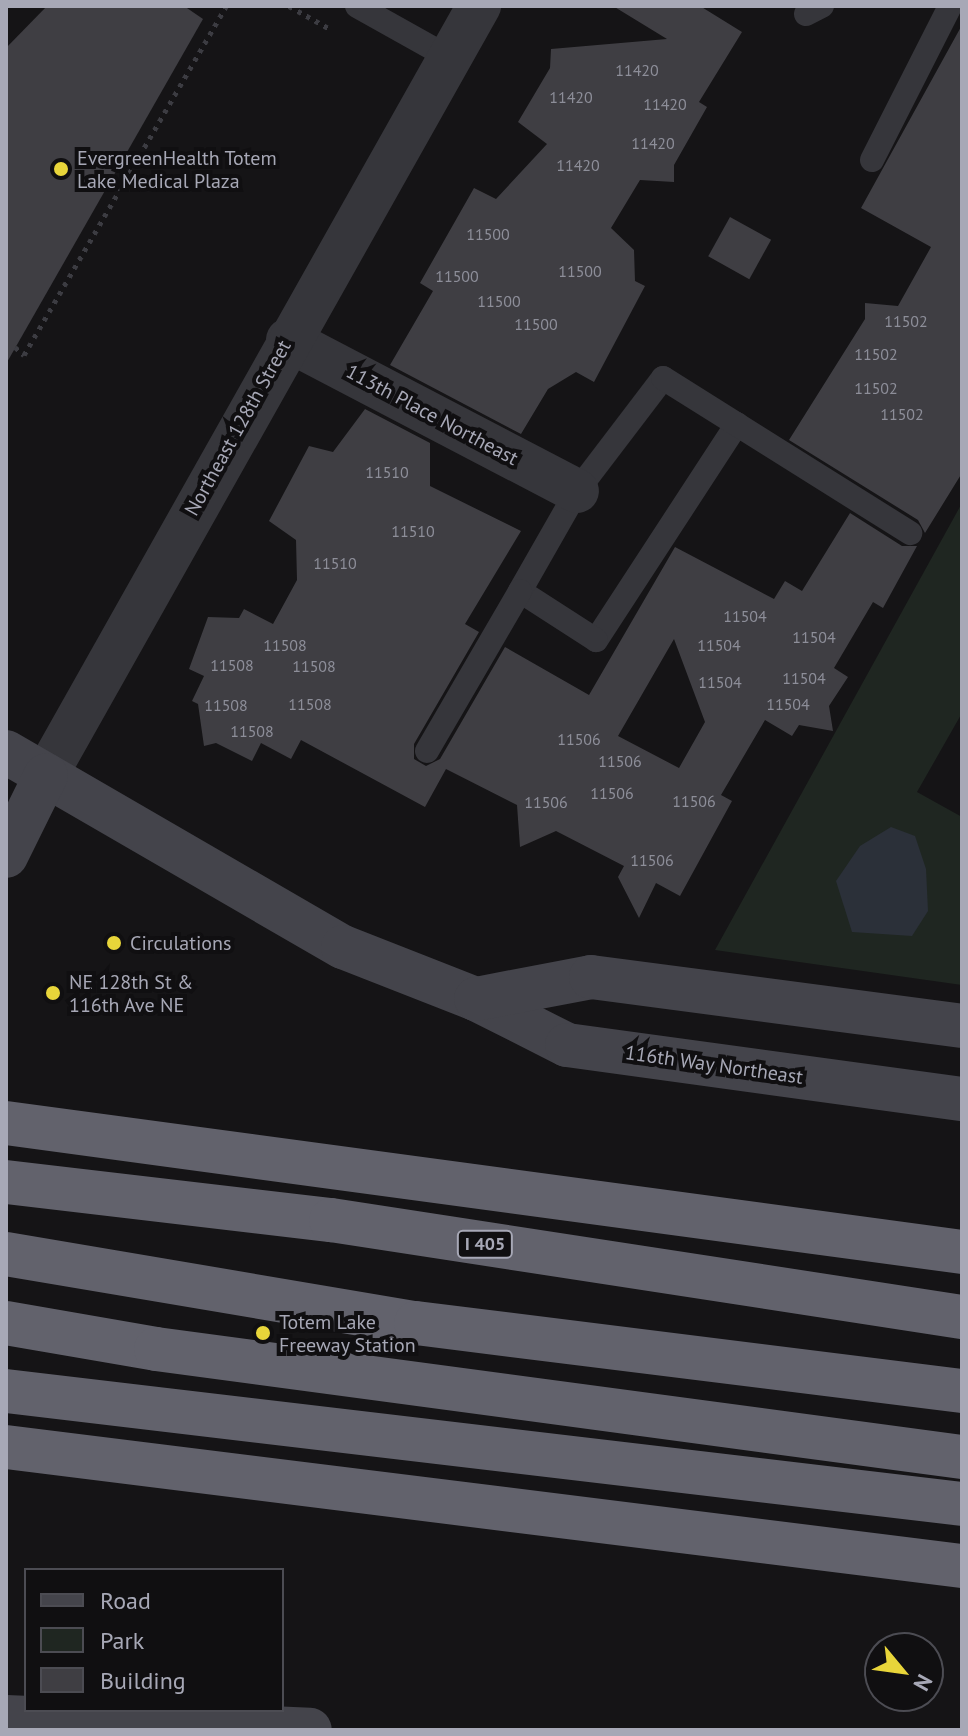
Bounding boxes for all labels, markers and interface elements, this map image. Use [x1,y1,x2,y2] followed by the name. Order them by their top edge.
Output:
[615,60,659,80] house number: 11420
[549,87,593,107] house number: 11420
[643,94,687,114] house number: 11420
[631,133,675,153] house number: 11420
[77,146,277,193] place label: EvergreenHealth Totem Lake Medical Plaza
[556,155,600,175] house number: 11420
[52,160,70,178] marker: EvergreenHealth Totem Lake Medical Plaza
[466,224,510,244] house number: 11500
[558,261,602,281] house number: 11500
[435,266,479,286] house number: 11500
[477,291,521,311] house number: 11500
[884,311,928,331] house number: 11502
[514,314,558,334] house number: 11500
[180,336,296,520] street label: Northeast 128th Street
[854,344,898,364] house number: 11502
[342,359,522,471] street label: 113th Place Northeast
[854,378,898,398] house number: 11502
[880,404,924,424] house number: 11502
[365,462,409,482] house number: 11510
[391,521,435,541] house number: 11510
[313,553,357,573] house number: 11510
[723,606,767,626] house number: 11504
[792,627,836,647] house number: 11504
[263,635,307,655] house number: 11508
[697,635,741,655] house number: 11504
[210,655,254,675] house number: 11508
[292,656,336,676] house number: 11508
[782,668,826,688] house number: 11504
[698,672,742,692] house number: 11504
[288,694,332,714] house number: 11508
[766,694,810,714] house number: 11504
[204,695,248,715] house number: 11508
[230,721,274,741] house number: 11508
[557,729,601,749] house number: 11506
[598,751,642,771] house number: 11506
[590,783,634,803] house number: 11506
[672,791,716,811] house number: 11506
[524,792,568,812] house number: 11506
[630,850,674,870] house number: 11506
[130,931,231,955] place label: Circulations
[105,934,123,952] marker: Circulations
[69,970,193,1017] place label: NE 128th St & 116th Ave NE
[44,984,62,1002] marker: NE 128th St & 116th Ave NE
[623,1041,805,1089] street label: 116th Way Northeast
[455,1230,515,1258] road number: I 405
[279,1310,416,1357] place label: Totem Lake Freeway Station
[254,1324,272,1342] marker: Totem Lake Freeway Station
[24,1568,284,1712] legend
[100,1585,151,1616] text: Road
[100,1625,144,1656] text: Park
[864,1632,944,1712] north arrow
[100,1665,186,1696] text: Building
[907,1670,939,1696] text: N

